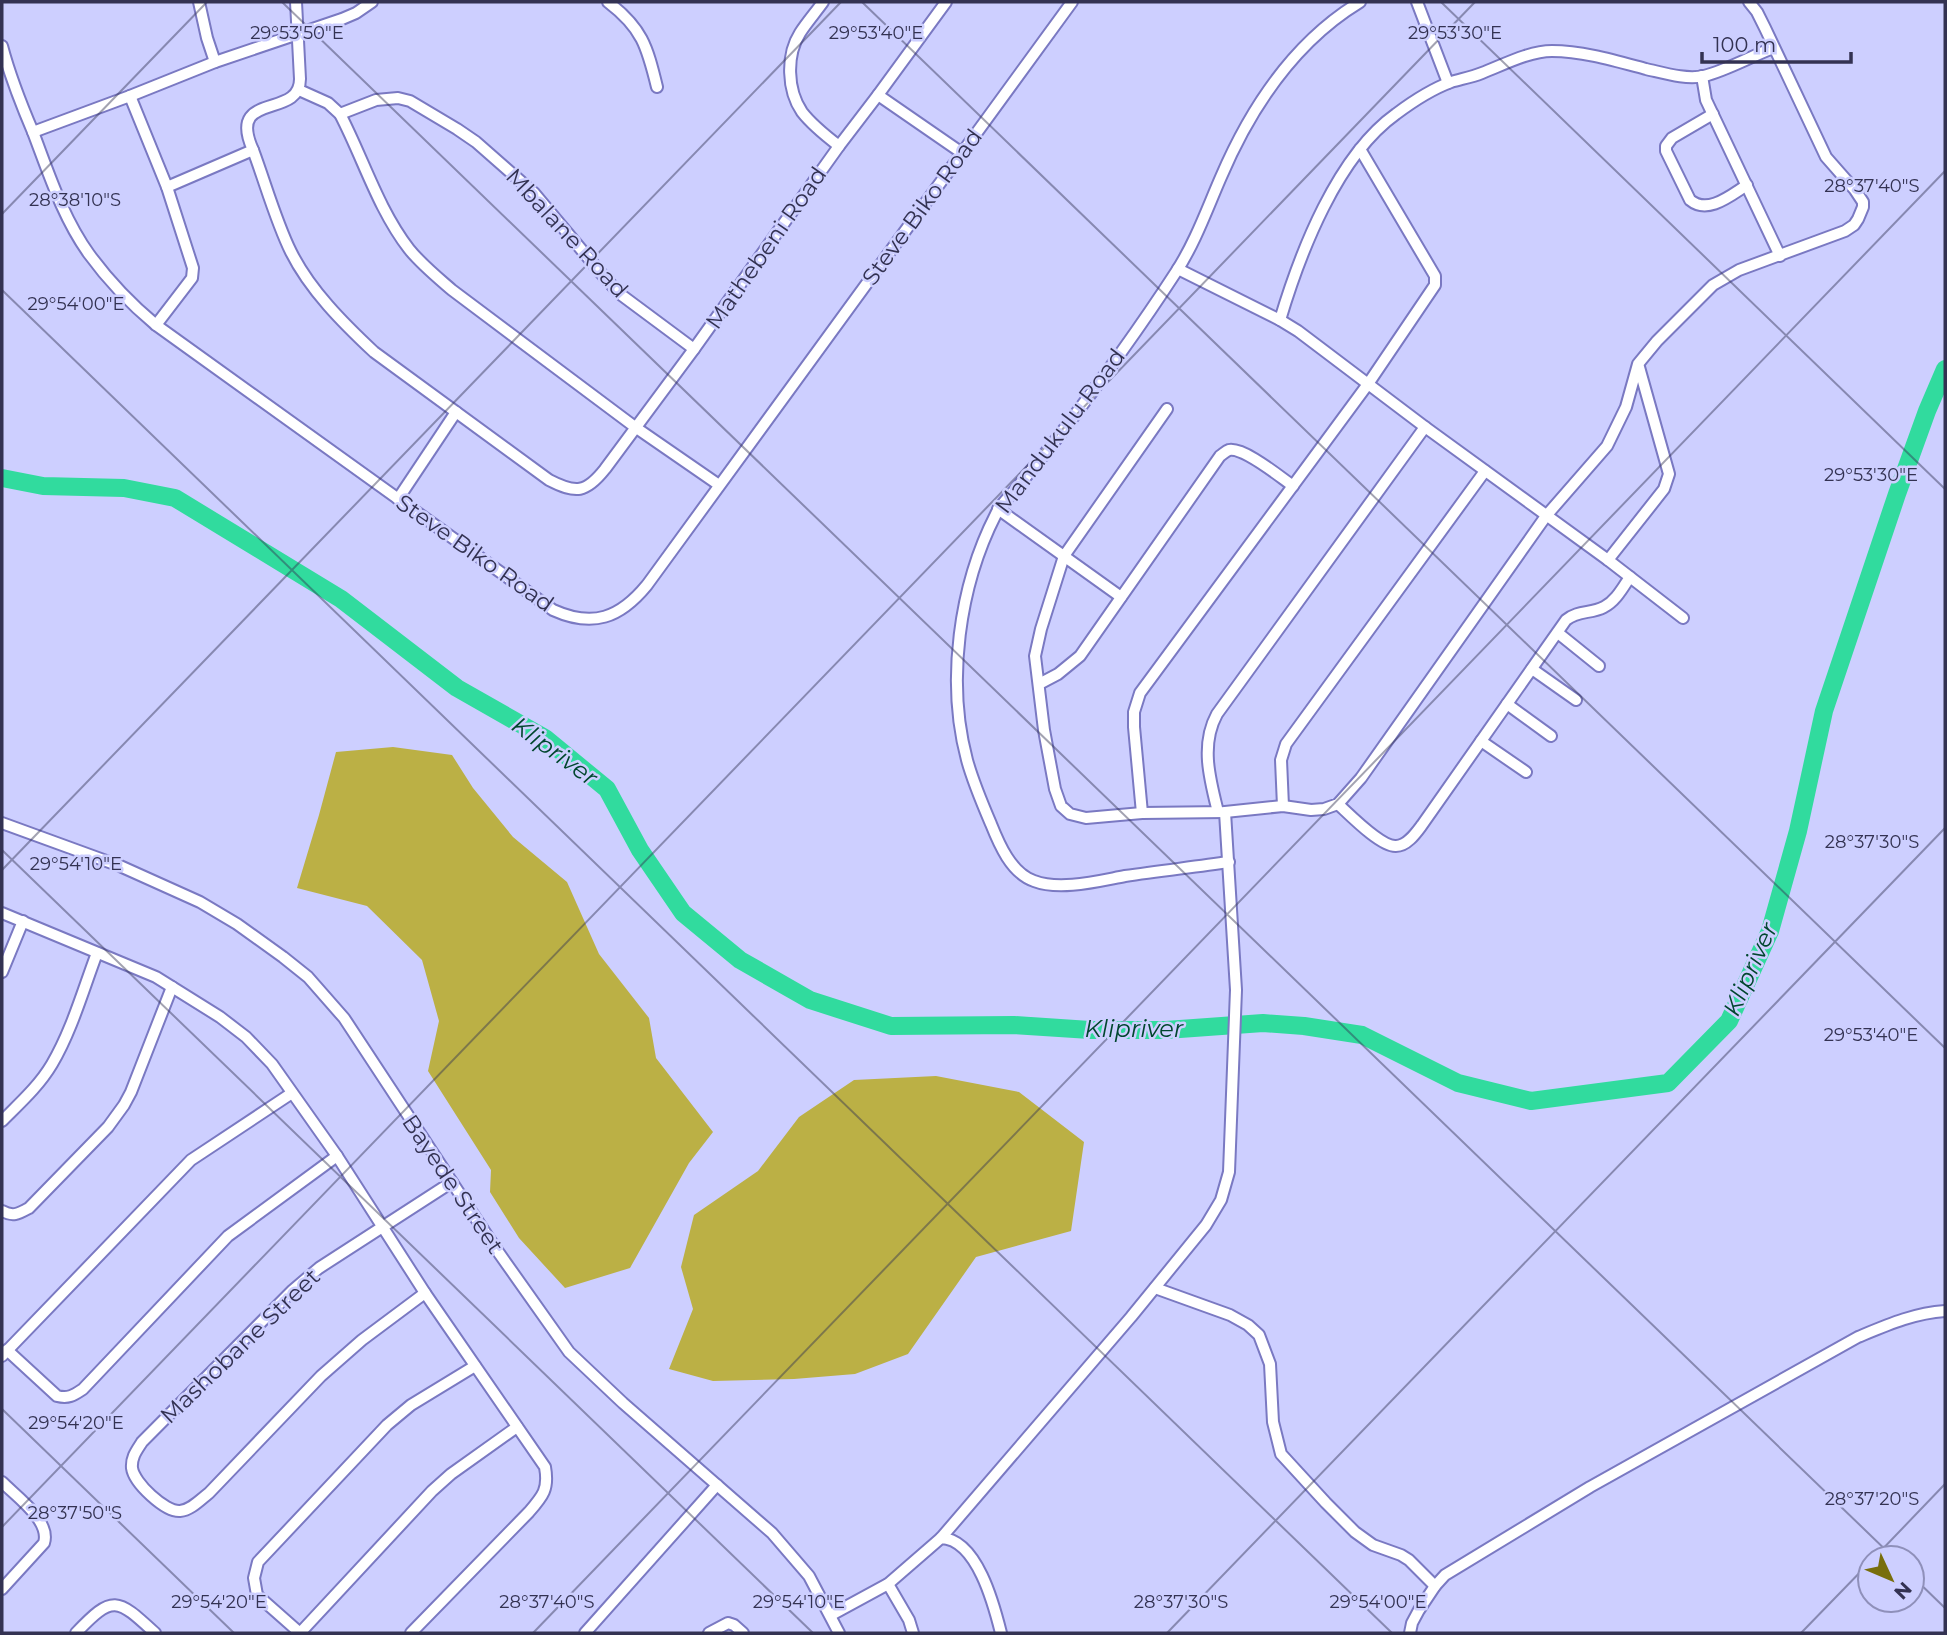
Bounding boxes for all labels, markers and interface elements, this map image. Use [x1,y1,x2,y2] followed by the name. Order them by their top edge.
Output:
[1702,21,1851,65] scale bar
[250,22,344,44] text: 29°53'50"E
[829,22,923,44] text: 29°53'40"E
[1408,22,1502,44] text: 29°53'30"E
[1713,32,1776,57] text: 100 m
[856,123,988,291] street label: Steve Biko Road
[700,161,832,335] street label: Mathebeni Road
[500,163,634,303] street label: Mbalane Road
[1824,175,1920,197] text: 28°37'40"S
[29,189,121,211] text: 28°38'10"S
[28,293,124,315] text: 29°54'00"E
[989,343,1131,519] street label: Mandukulu Road
[1824,464,1918,486] text: 29°53'30"E
[391,488,559,618] street label: Steve Biko Road
[506,710,605,793] water label: Klipriver
[1825,831,1919,853] text: 28°37'30"S
[30,853,122,875] text: 29°54'10"E
[1717,917,1784,1020] water label: Klipriver
[1085,1014,1185,1043] water label: Klipriver
[1824,1024,1918,1046] text: 29°53'40"E
[396,1109,510,1259] street label: Bayede Street
[154,1263,326,1429] street label: Mashobane Street
[28,1412,124,1434] text: 29°54'20"E
[1825,1488,1919,1510] text: 28°37'20"S
[28,1502,122,1524] text: 28°37'50"S
[1856,1544,1926,1614] north arrow
[1889,1577,1916,1604] text: N
[171,1591,267,1613] text: 29°54'20"E
[499,1591,595,1613] text: 28°37'40"S
[753,1591,845,1613] text: 29°54'10"E
[1134,1591,1228,1613] text: 28°37'30"S
[1330,1591,1426,1613] text: 29°54'00"E

